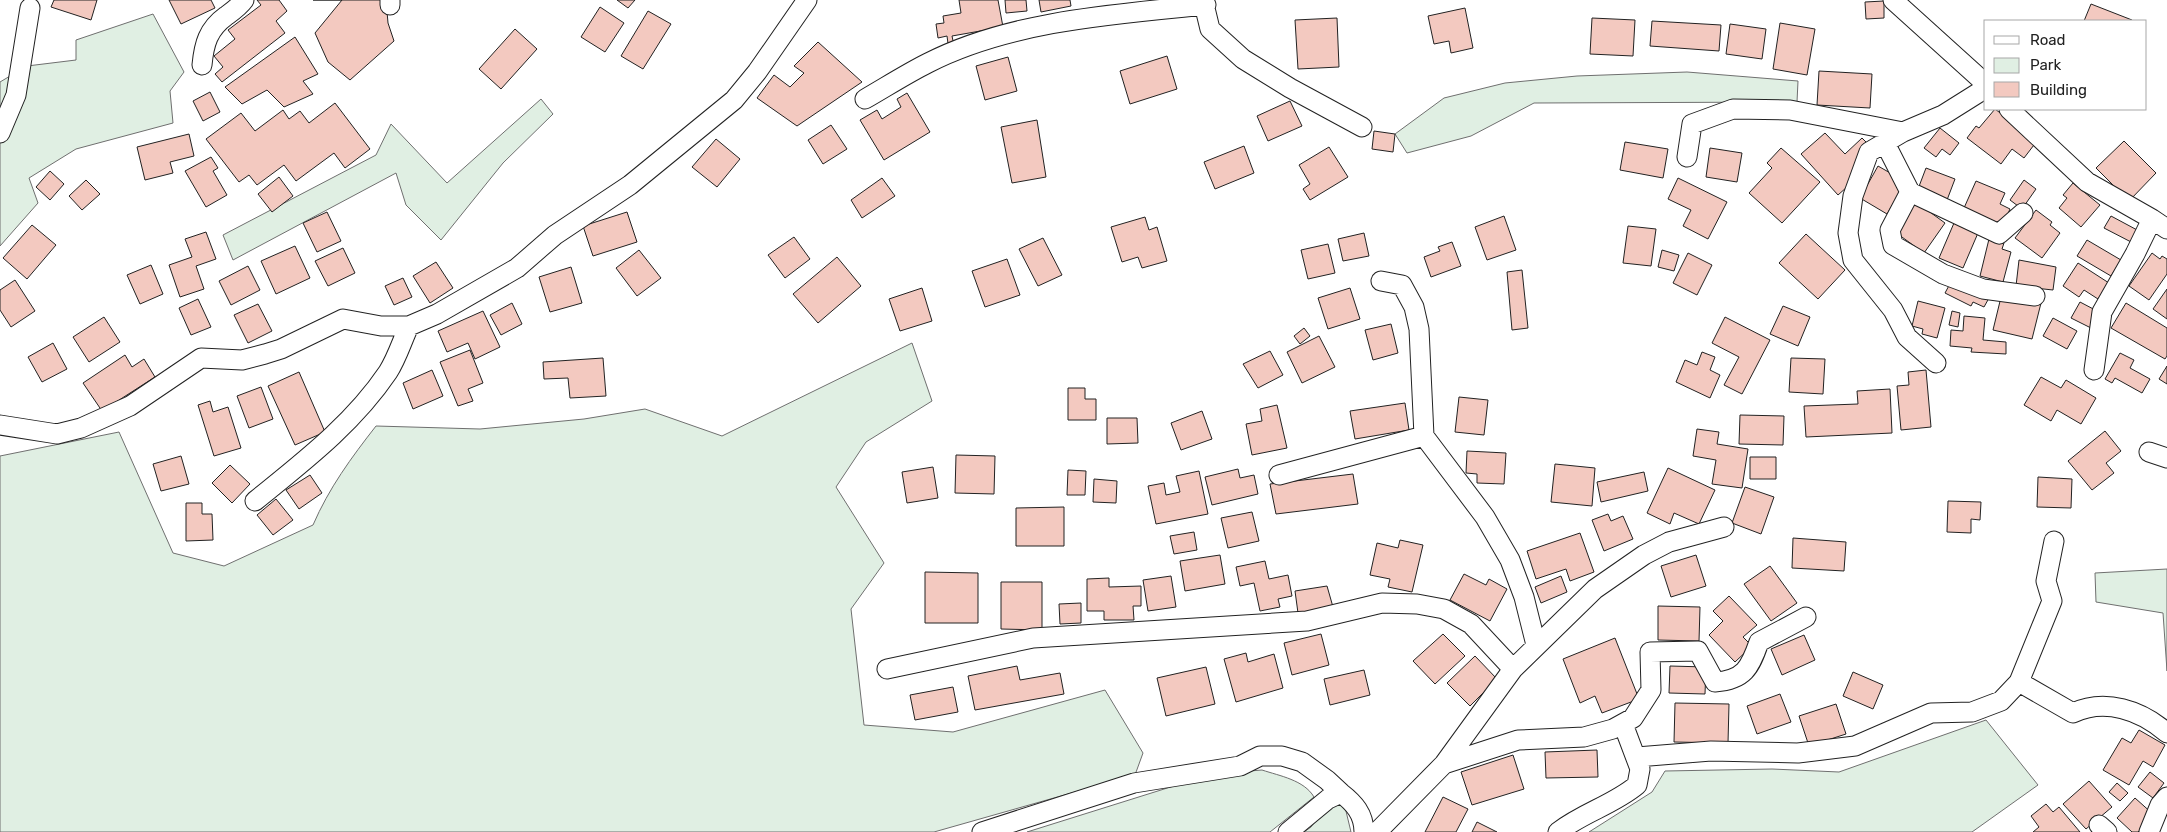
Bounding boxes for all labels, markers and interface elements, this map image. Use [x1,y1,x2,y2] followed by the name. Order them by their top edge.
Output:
[1984,20,2147,110] legend
[2030,31,2066,49] text: Road
[2030,56,2061,74] text: Park
[2030,81,2087,99] text: Building

